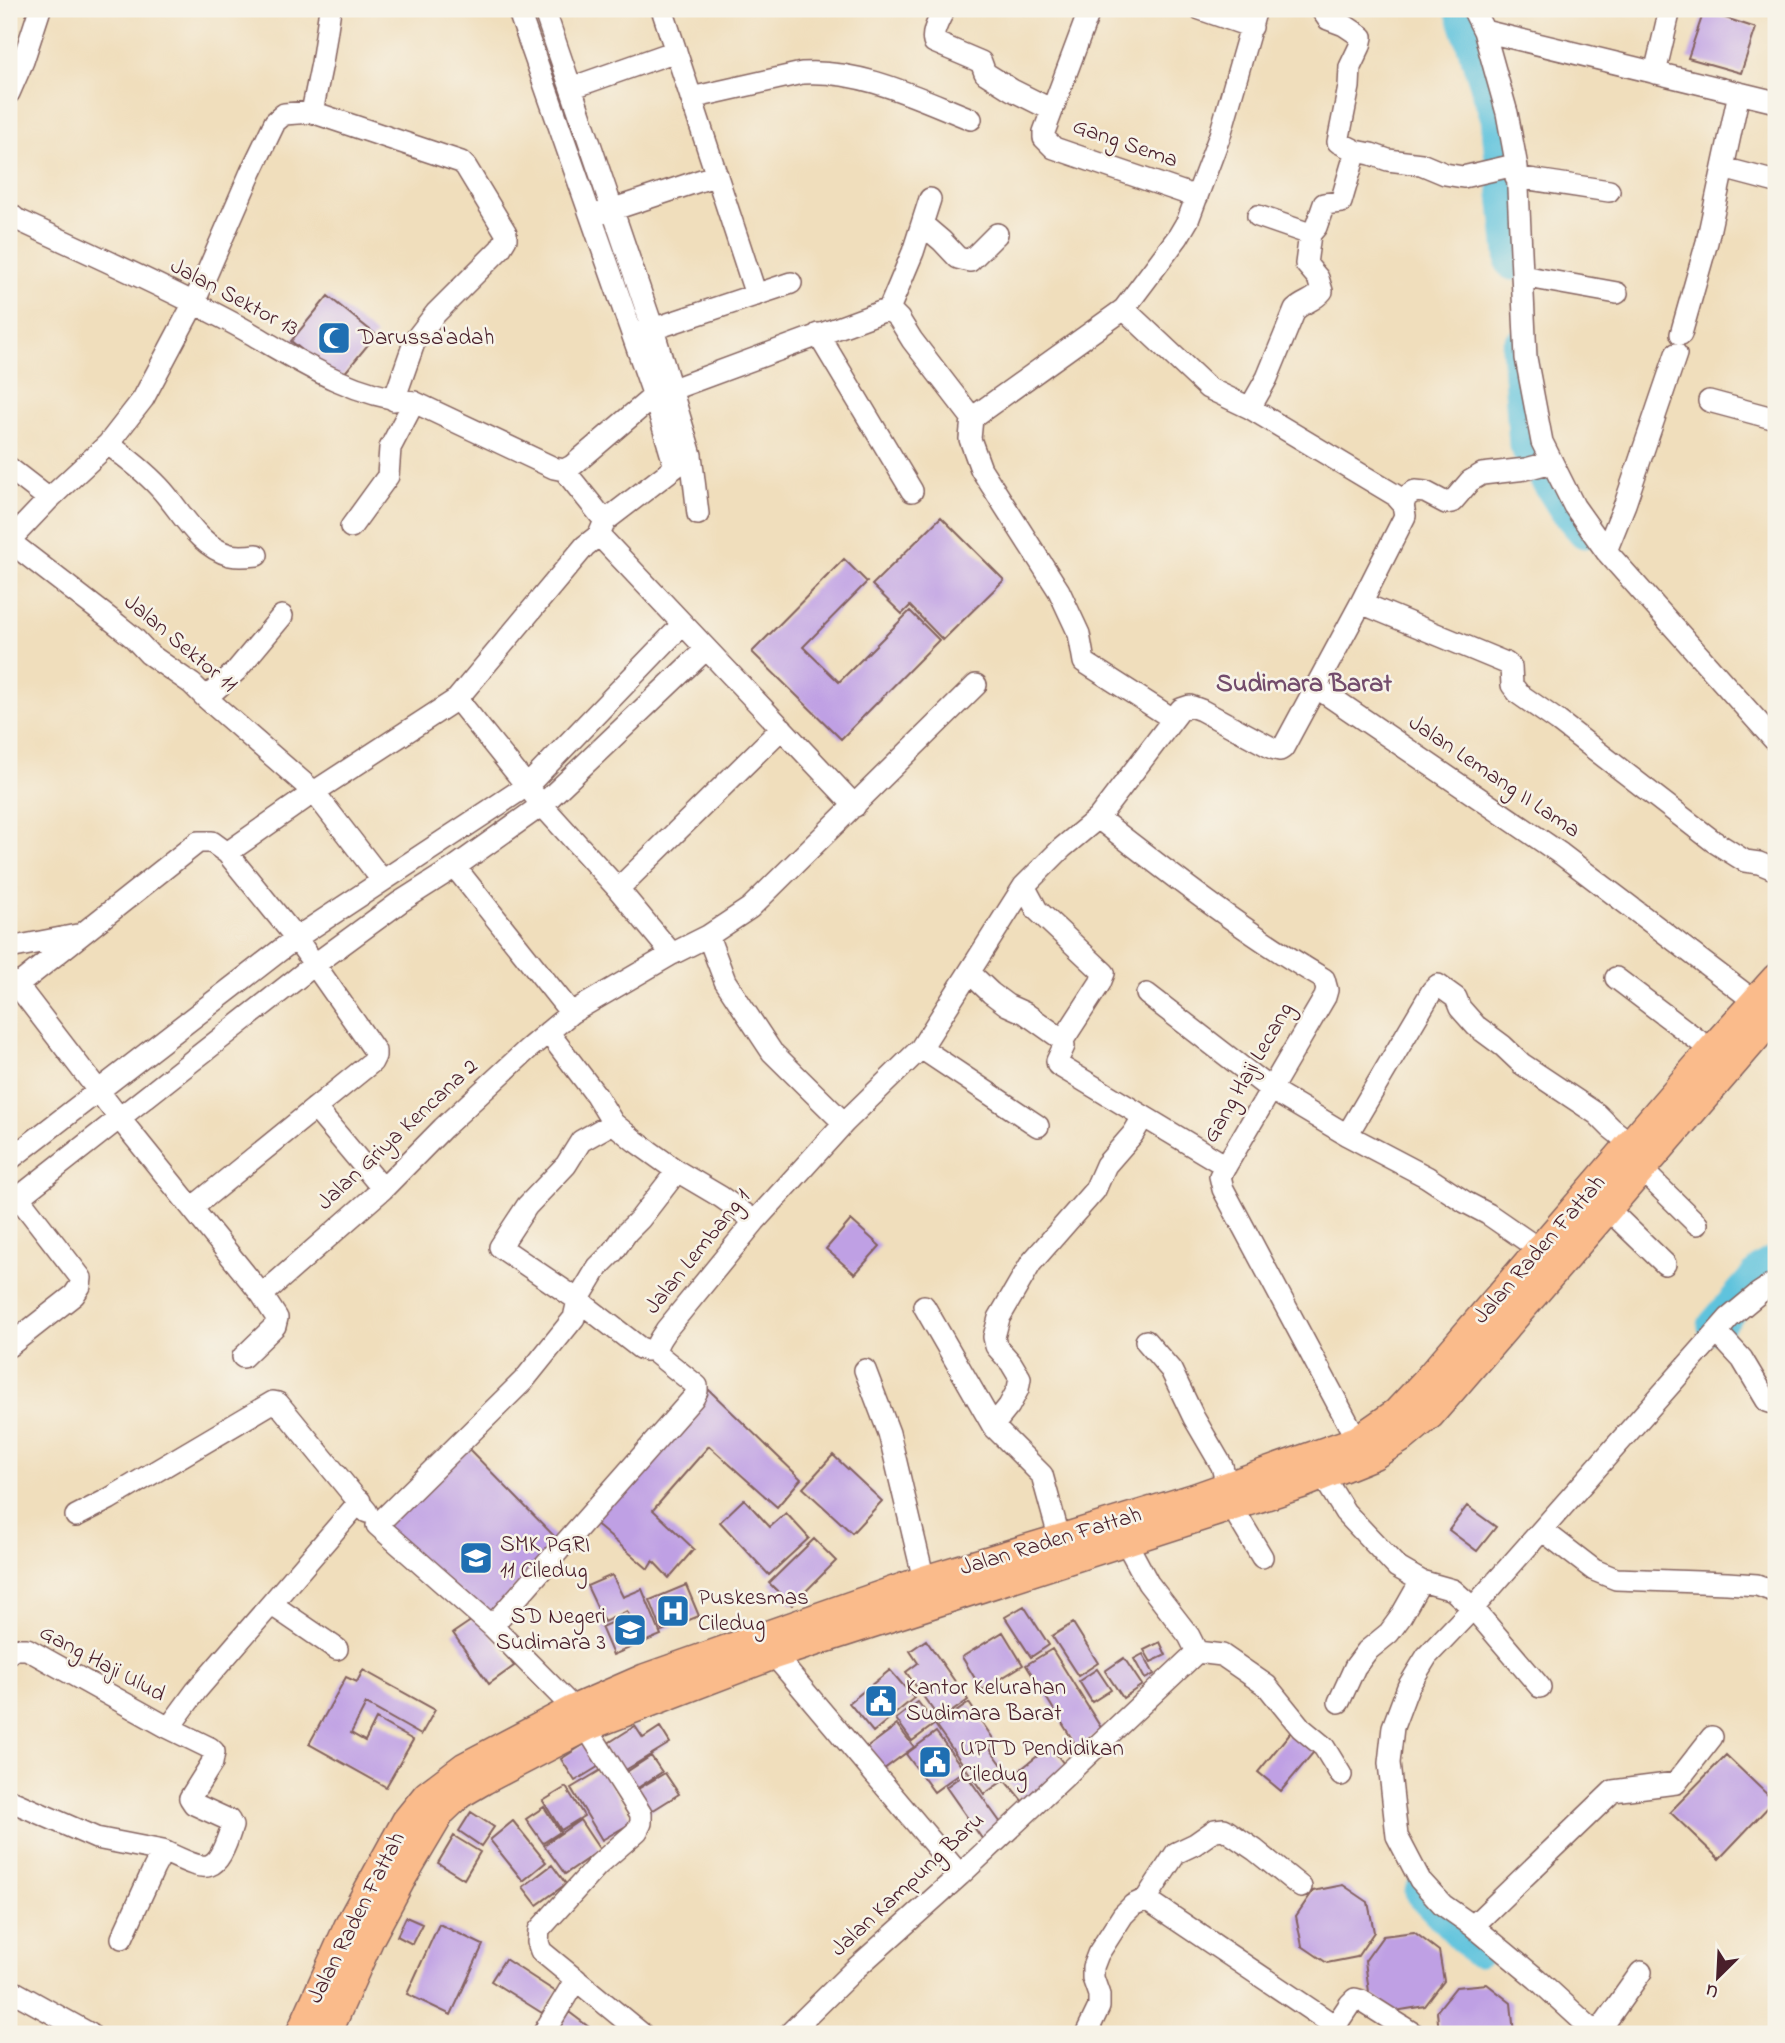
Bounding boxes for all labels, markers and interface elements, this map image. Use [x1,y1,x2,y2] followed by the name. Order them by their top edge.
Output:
[1067,111,1182,178] street label: Gang Sema
[164,250,304,346] street label: Jalan Sektor 13
[315,319,353,357] mosque icon: Darussa'adah
[357,322,494,355] place label: Darussa'adah
[116,587,244,701] street label: Jalan Sektor 11
[1216,666,1392,704] district label: Sudimara Barat
[1401,707,1587,848] street label: Jalan Lemang II Lama
[1195,996,1304,1150] street label: Gang Haji Lecang
[310,1051,487,1220] street label: Jalan Griya Kencana 2
[1466,1168,1614,1332] street label: Jalan Raden Fattah
[637,1182,760,1322] street label: Jalan Lembang 1
[956,1499,1146,1585] street label: Jalan Raden Fattah
[500,1529,590,1589] place label: SMK PGRI 11 Ciledug
[457,1539,495,1577] school or university icon: SMK PGRI 11 Ciledug
[698,1582,809,1642] place label: Puskesmas Ciledug
[654,1592,692,1630] hospital icon: Puskesmas Ciledug
[496,1601,606,1660] place label: SD Negeri Sudimara 3
[611,1611,649,1649] school or university icon: SD Negeri Sudimara 3
[32,1617,171,1712] street label: Gang Haji Ulud
[906,1672,1066,1731] place label: Kantor Kelurahan Sudimara Barat
[862,1682,900,1720] public building icon: Kantor Kelurahan Sudimara Barat
[960,1733,1124,1793] place label: UPTD Pendidikan Ciledug
[916,1743,954,1781] public building icon: UPTD Pendidikan Ciledug
[824,1805,993,1966] street label: Jalan Kampung Baru
[299,1826,415,2010] street label: Jalan Raden Fattah
[1684,1941,1754,2011] north arrow
[1701,1975,1723,2005] text: U

